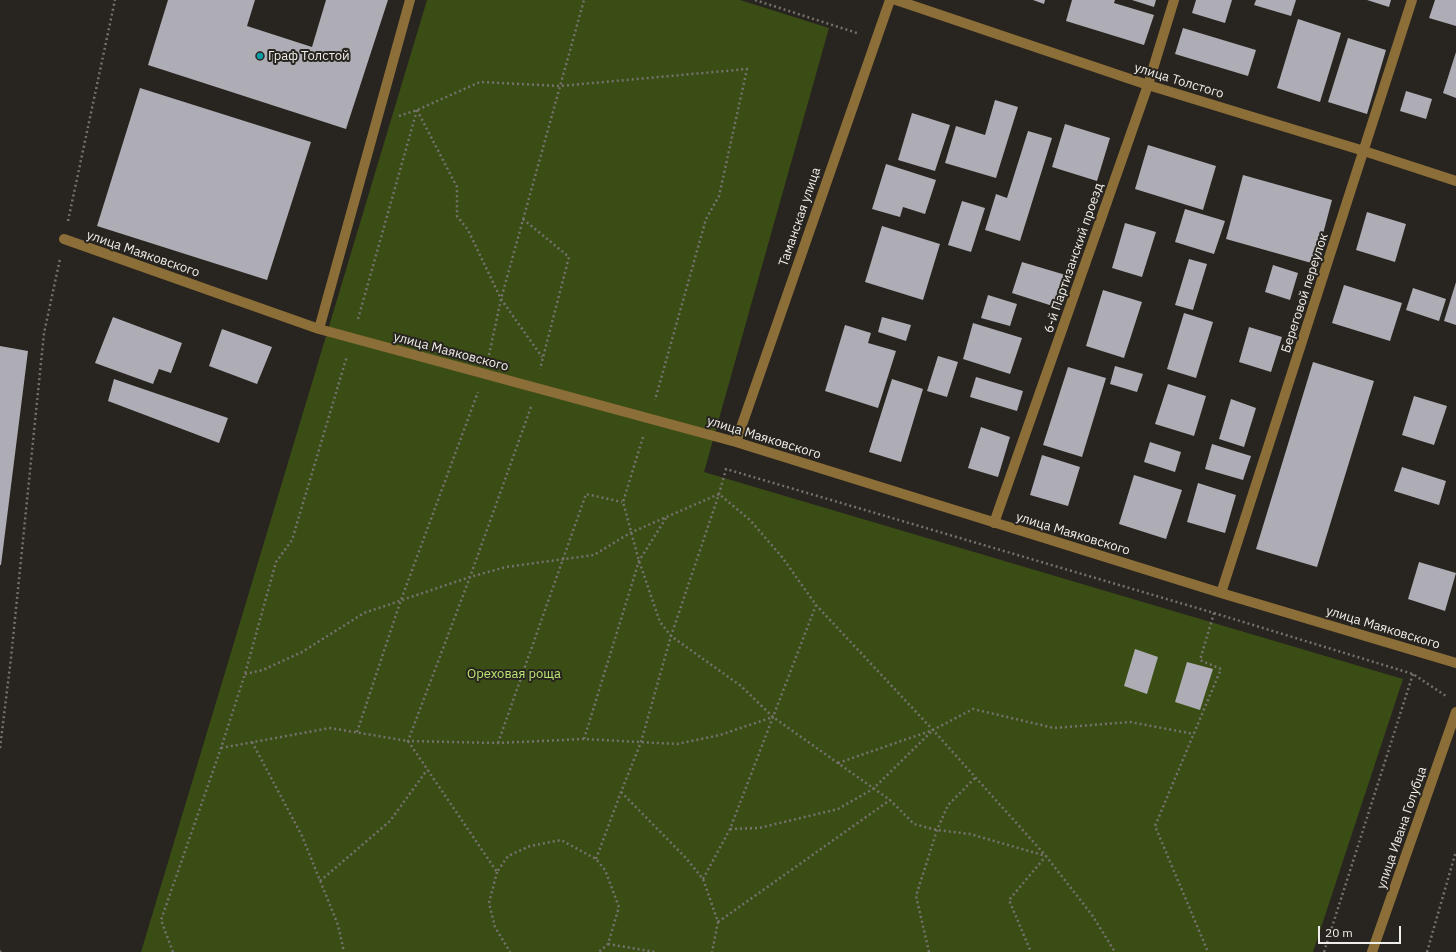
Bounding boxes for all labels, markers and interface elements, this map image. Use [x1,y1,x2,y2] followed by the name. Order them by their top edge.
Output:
[268,48,350,64] place label: Граф Толстой
[255,51,265,61] marker: Граф Толстой
[1132,60,1226,102] street label: улица Толстого
[776,165,824,269] street label: Таманская улица
[1041,181,1107,335] street label: 6-й Партизанский проезд
[84,227,202,281] street label: улица Маяковского
[1278,231,1332,355] street label: Береговой переулок
[392,329,510,375] street label: улица Маяковского
[705,413,823,463] street label: улица Маяковского
[1014,509,1132,559] street label: улица Маяковского
[1324,603,1442,653] street label: улица Маяковского
[467,666,561,682] park label: Ореховая роща
[1374,765,1430,891] street label: улица Ивана Голубца
[1320,918,1403,944] scale bar
[1325,925,1353,940] text: 20 m

